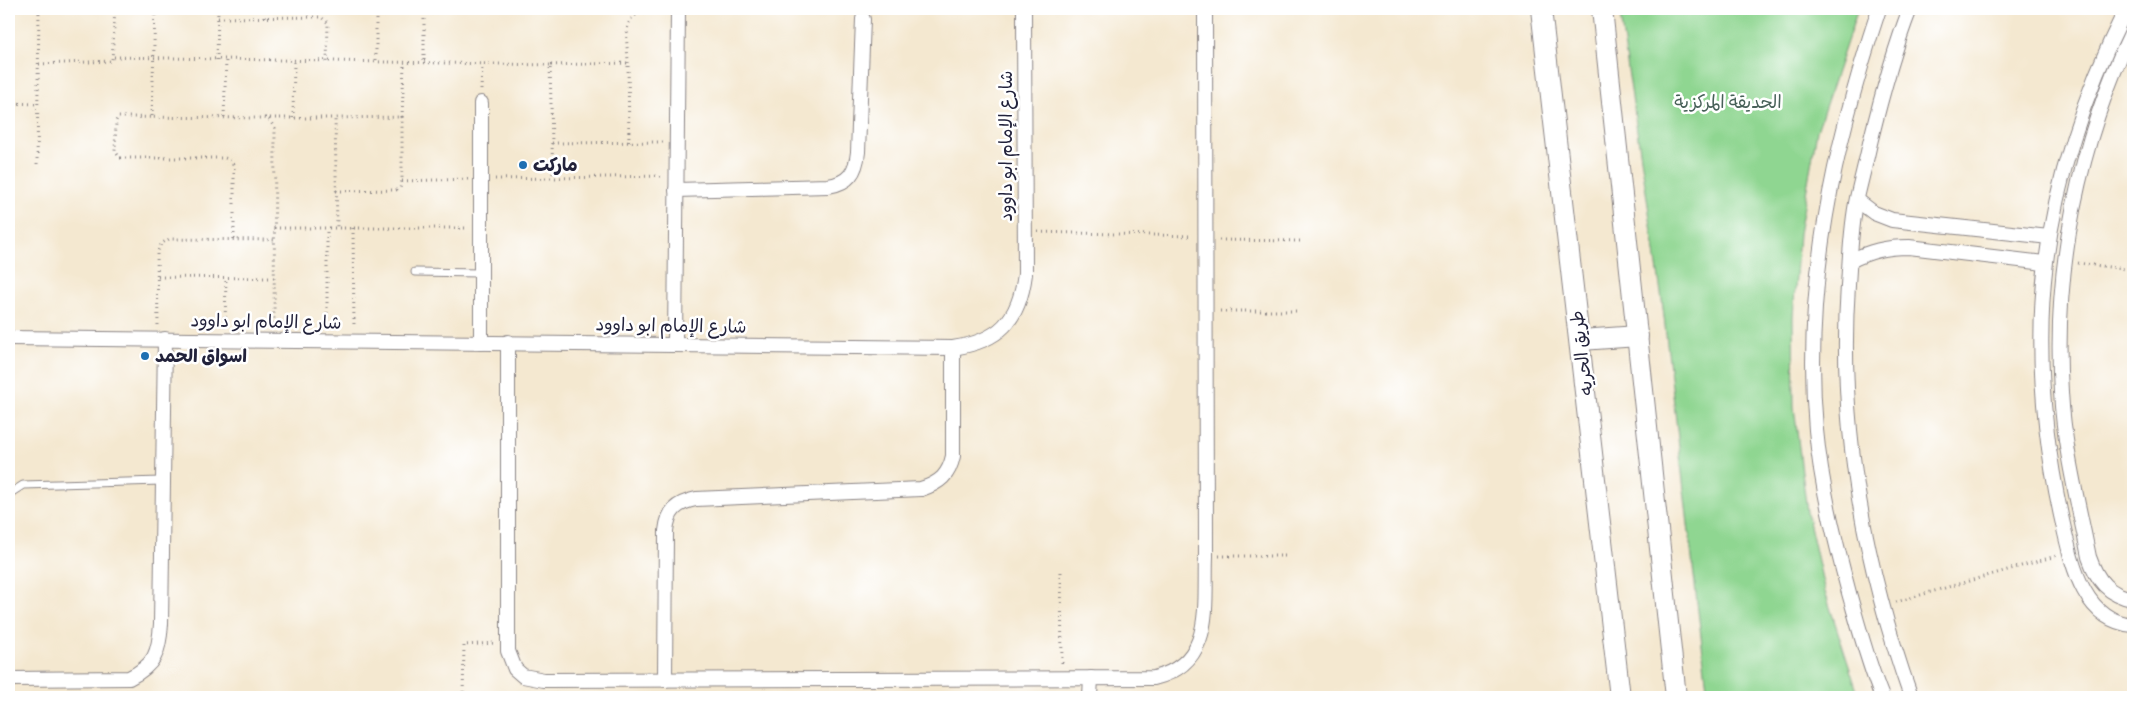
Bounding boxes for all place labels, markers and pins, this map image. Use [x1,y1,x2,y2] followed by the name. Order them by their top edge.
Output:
[533,154,578,177] place label: ماركت
[517,159,529,171] marker: ماركت
[155,345,247,368] place label: اسواق الحمد
[139,350,151,362] marker: اسواق الحمد

